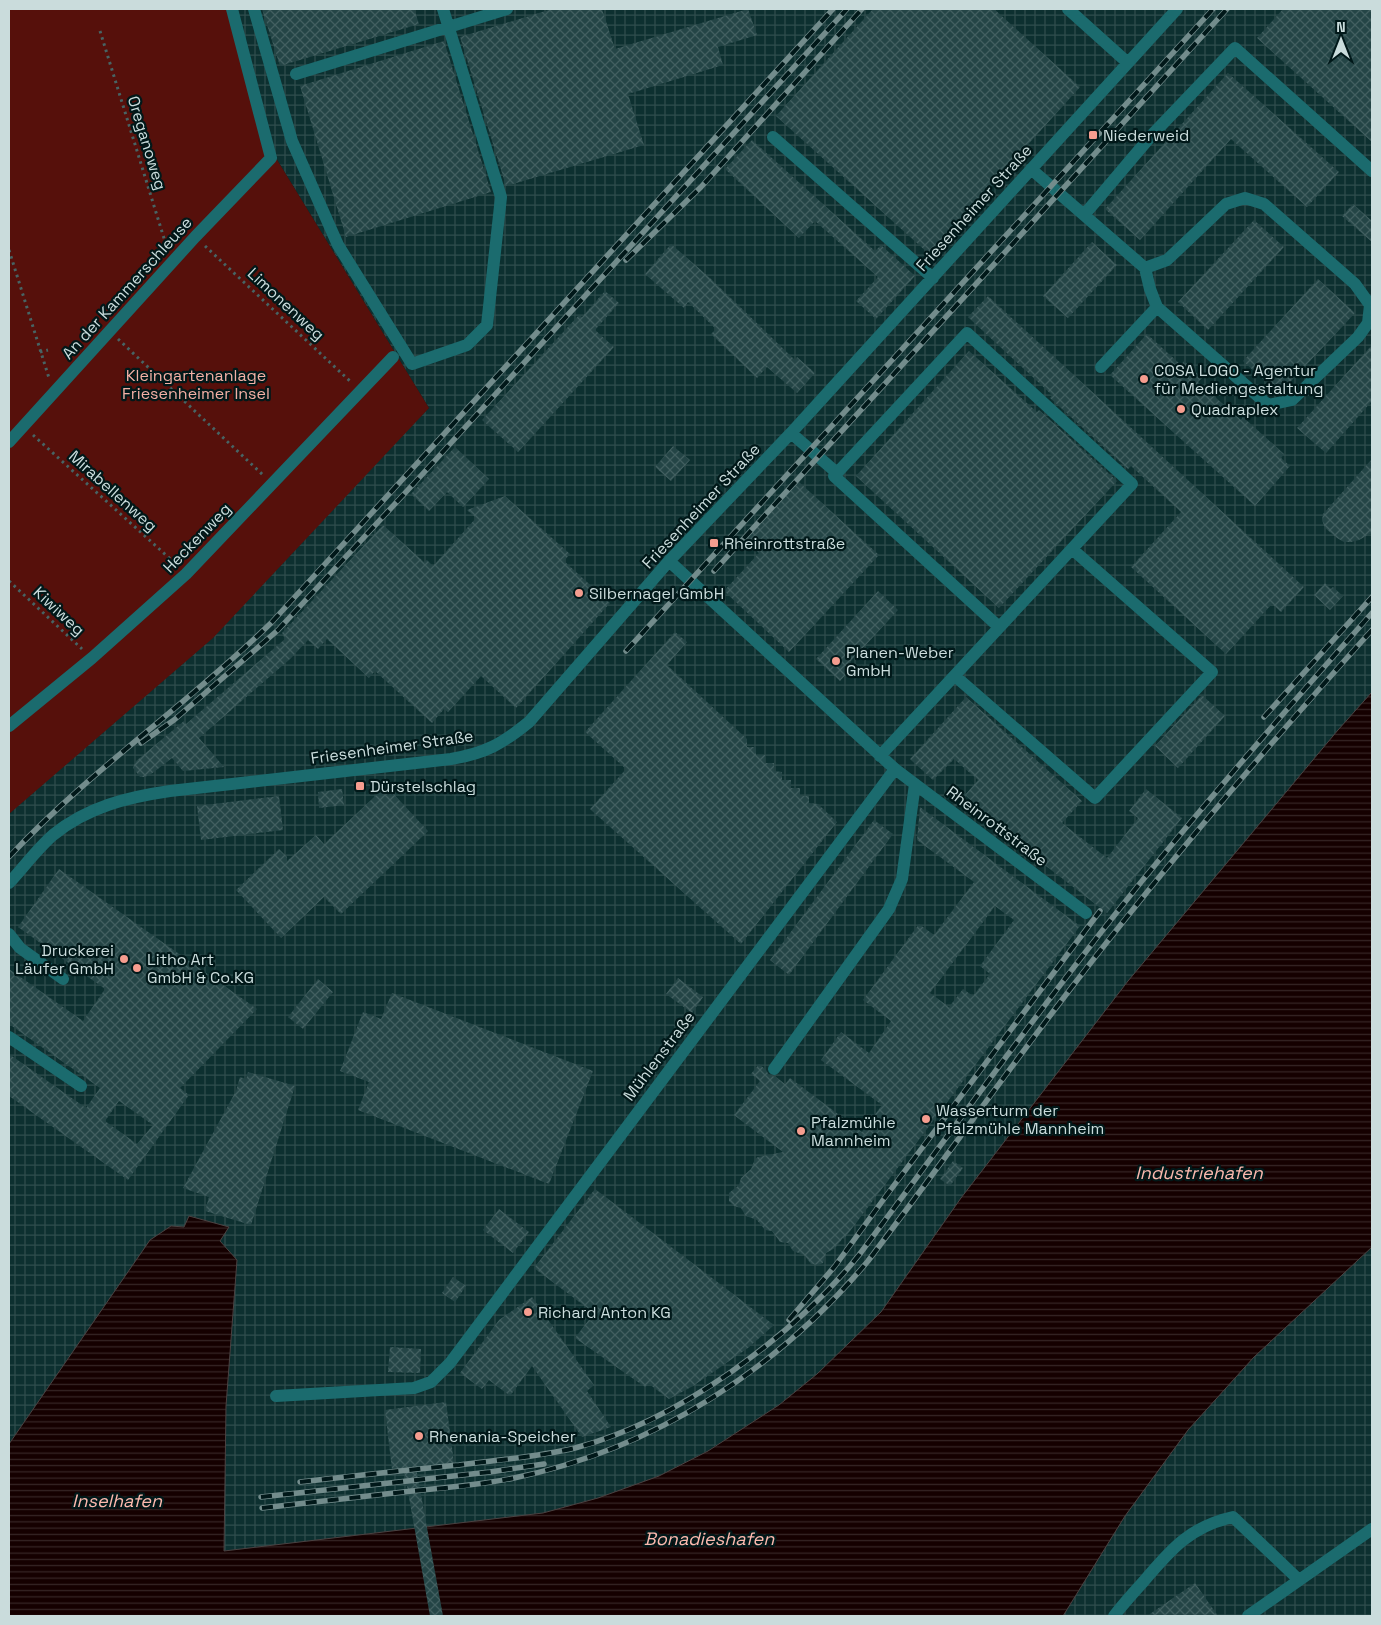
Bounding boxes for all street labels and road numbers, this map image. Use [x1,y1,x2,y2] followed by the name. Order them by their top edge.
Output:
[123,93,171,193] street label: Oreganoweg
[911,140,1037,276] street label: Friesenheimer Straße
[57,212,197,364] street label: An der Kammerschleuse
[243,263,329,345] street label: Limonenweg
[637,439,765,573] street label: Friesenheimer Straße
[64,446,162,536] street label: Mirabellenweg
[158,499,236,577] street label: Heckenweg
[29,582,89,640] street label: Kiwiweg
[309,725,475,769] street label: Friesenheimer Straße
[942,781,1052,871] street label: Rheinrottstraße
[618,1007,700,1105] street label: Mühlenstraße

